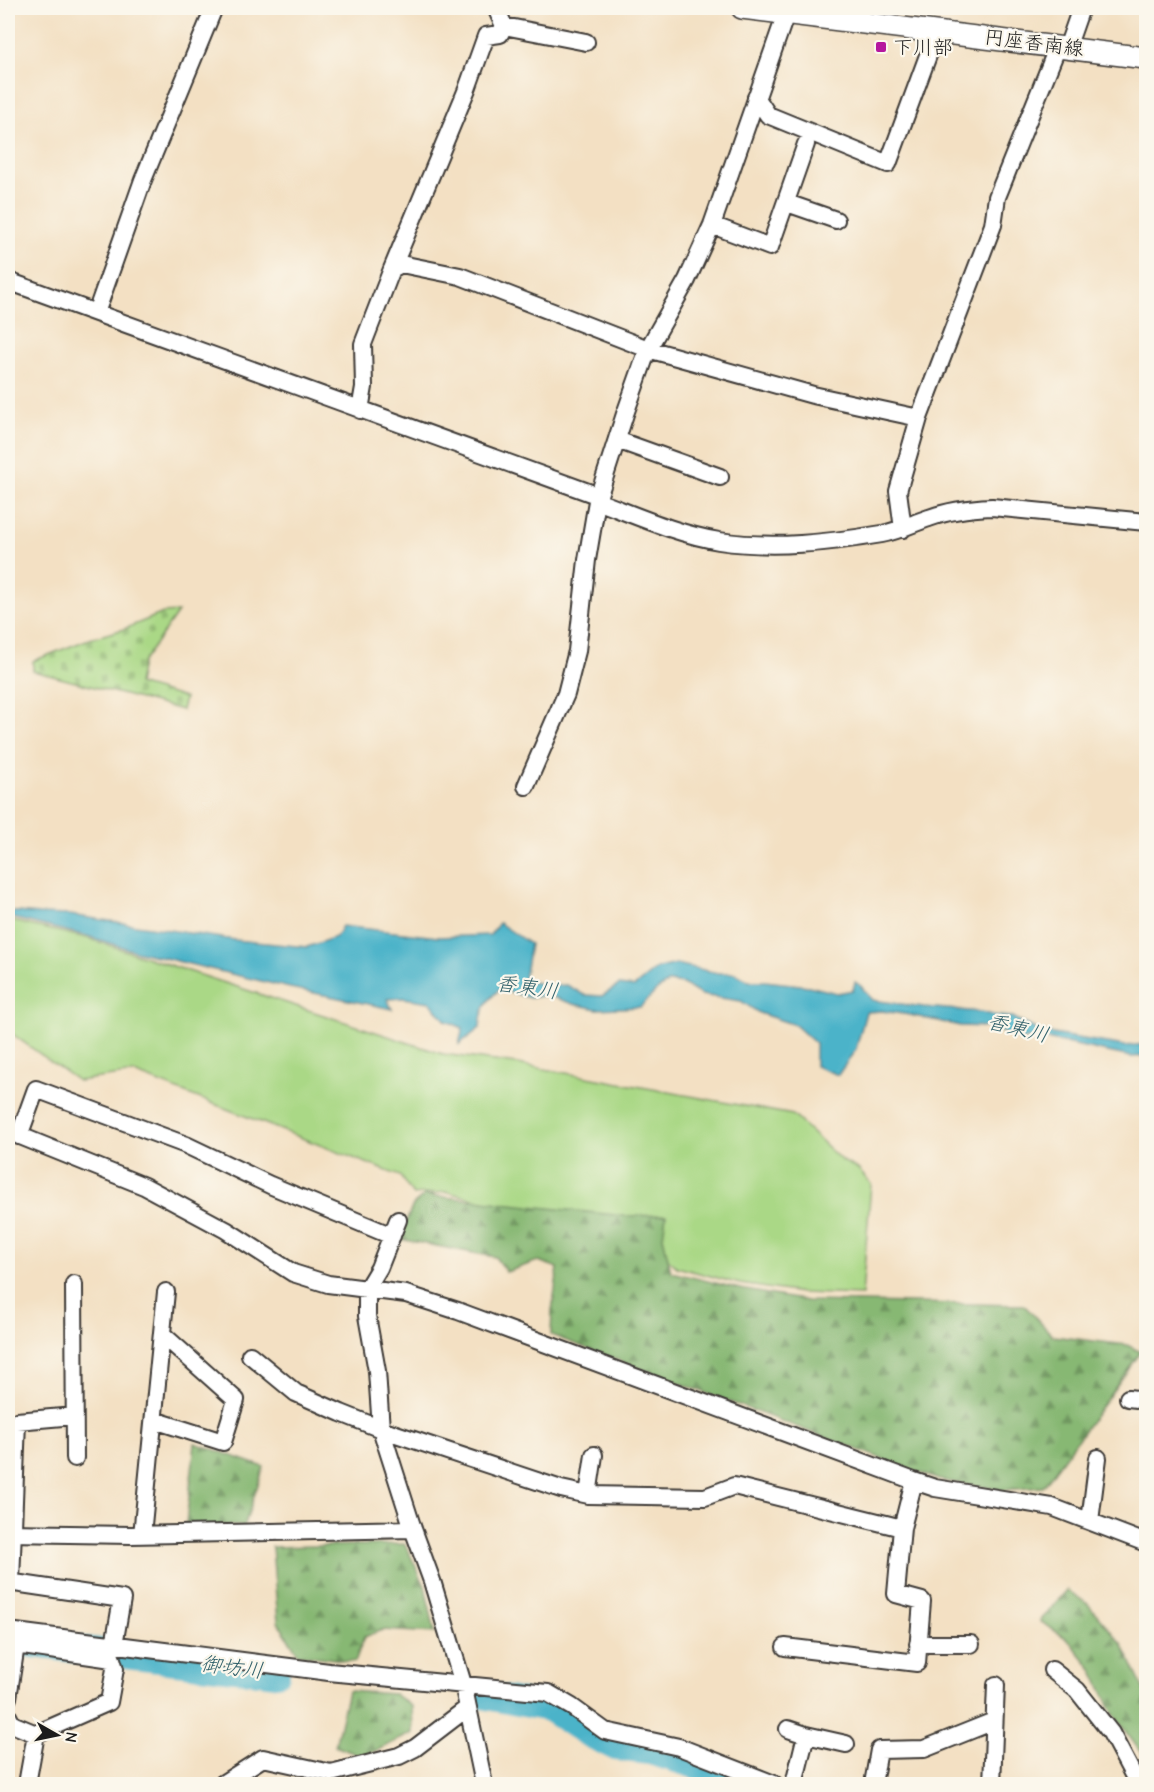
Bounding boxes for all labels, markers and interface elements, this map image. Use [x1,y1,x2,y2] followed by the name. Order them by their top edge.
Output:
[983,25,1085,61] street label: 円座香南線
[893,36,953,59] place label: 下川部
[874,40,888,54] marker: 下川部
[494,971,560,1003] water label: 香東川
[985,1009,1051,1047] water label: 香東川
[199,1651,265,1683] water label: 御坊川
[27,1705,87,1765] north arrow
[61,1731,81,1744] text: N

